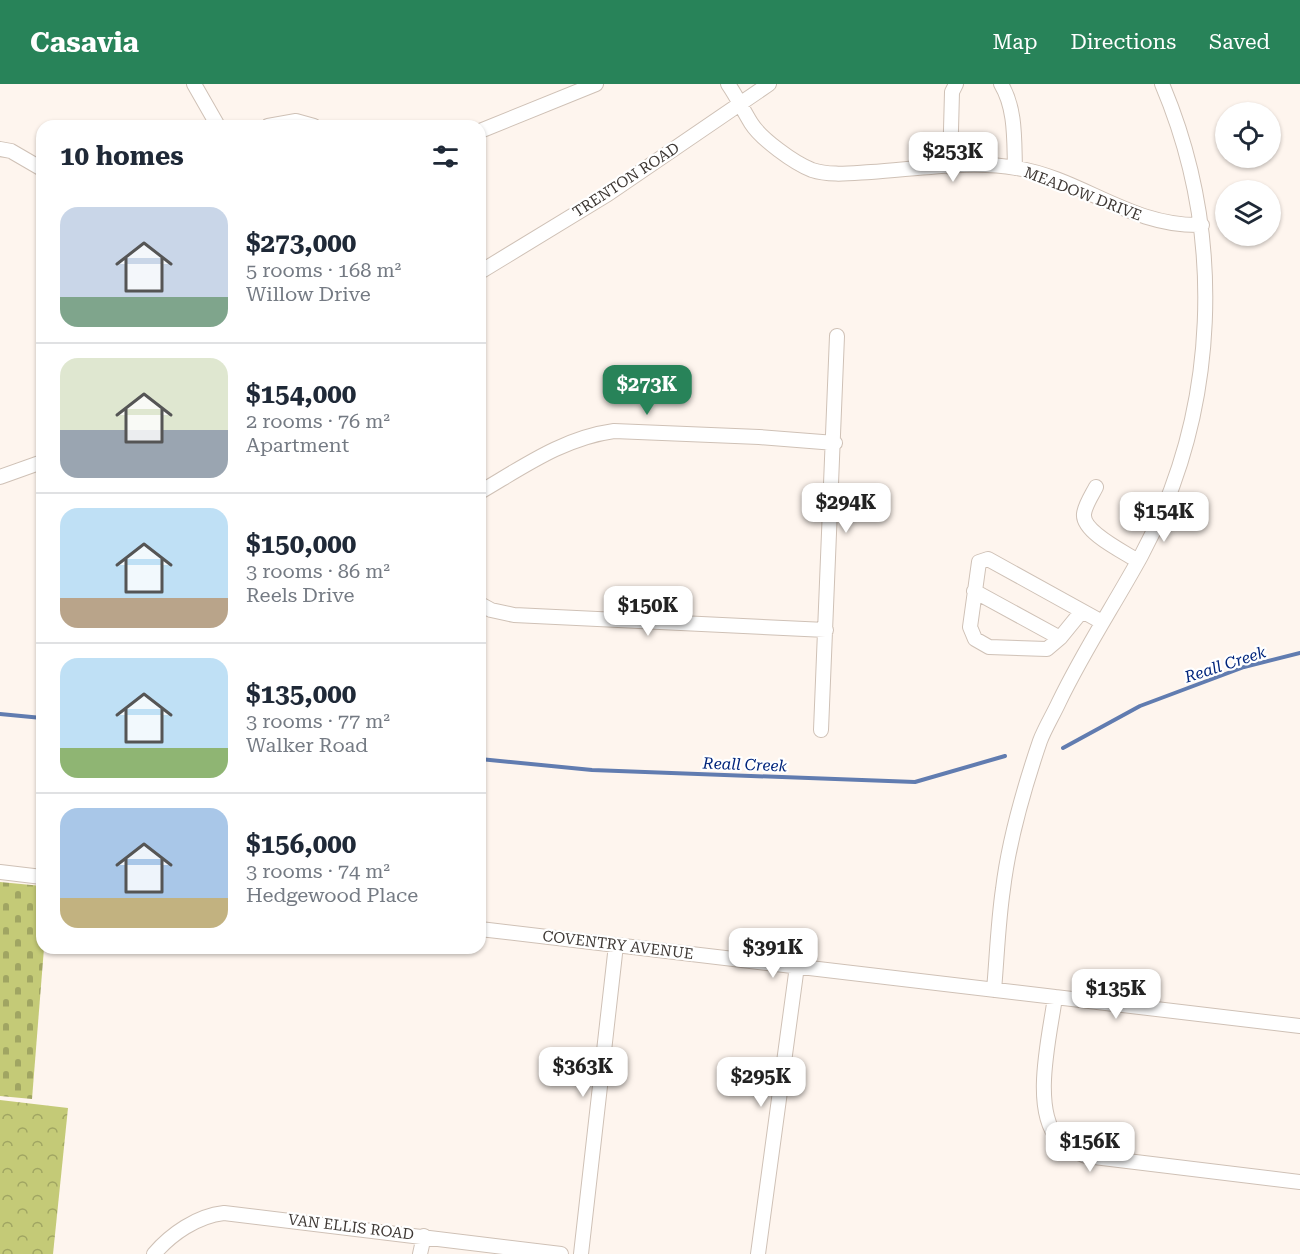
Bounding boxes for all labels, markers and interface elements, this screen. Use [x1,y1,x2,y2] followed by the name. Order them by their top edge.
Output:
[30,26,139,59] text: Casavia
[993,30,1037,54] text: Map
[1070,30,1176,54] text: Directions
[1209,30,1270,54] text: Saved
[1215,102,1281,246] map controls
[1215,102,1281,168] button: locate
[911,132,995,183] pin: $253K
[569,139,683,221] street label: TRENTON ROAD
[923,139,983,163] text: $253K
[429,140,462,173] icon: filters
[60,141,184,171] text: 10 homes
[1022,163,1144,225] street label: MEADOW DRIVE
[1215,180,1281,246] button: layers
[246,228,356,258] text: $273,000
[108,231,180,303] icon: home
[246,258,401,282] text: 5 rooms · 168 m²
[246,282,371,306] text: Willow Drive
[605,365,689,416] pin: $273K
[617,372,677,396] text: $273K
[246,379,356,409] text: $154,000
[108,382,180,454] icon: home
[246,409,390,433] text: 2 rooms · 76 m²
[246,433,349,457] text: Apartment
[804,483,888,534] pin: $294K
[816,490,876,514] text: $294K
[1122,492,1206,543] pin: $154K
[1134,499,1194,523] text: $154K
[246,529,356,559] text: $150,000
[108,532,180,604] icon: home
[246,559,390,583] text: 3 rooms · 86 m²
[246,583,354,607] text: Reels Drive
[606,586,690,637] pin: $150K
[618,593,678,617] text: $150K
[1181,642,1269,687] water label: Reall Creek
[246,679,356,709] text: $135,000
[108,682,180,754] icon: home
[246,709,390,733] text: 3 rooms · 77 m²
[246,733,368,757] text: Walker Road
[701,753,788,775] water label: Reall Creek
[246,829,356,859] text: $156,000
[108,832,180,904] icon: home
[246,859,390,883] text: 3 rooms · 74 m²
[246,883,418,907] text: Hedgewood Place
[542,927,694,963] street label: COVENTRY AVENUE
[731,928,815,979] pin: $391K
[743,935,803,959] text: $391K
[1074,969,1158,1020] pin: $135K
[1086,976,1146,1000] text: $135K
[541,1047,625,1098] pin: $363K
[553,1054,613,1078] text: $363K
[719,1057,803,1108] pin: $295K
[731,1064,791,1088] text: $295K
[1048,1122,1132,1173] pin: $156K
[1060,1129,1120,1153] text: $156K
[287,1210,415,1244] street label: VAN ELLIS ROAD

